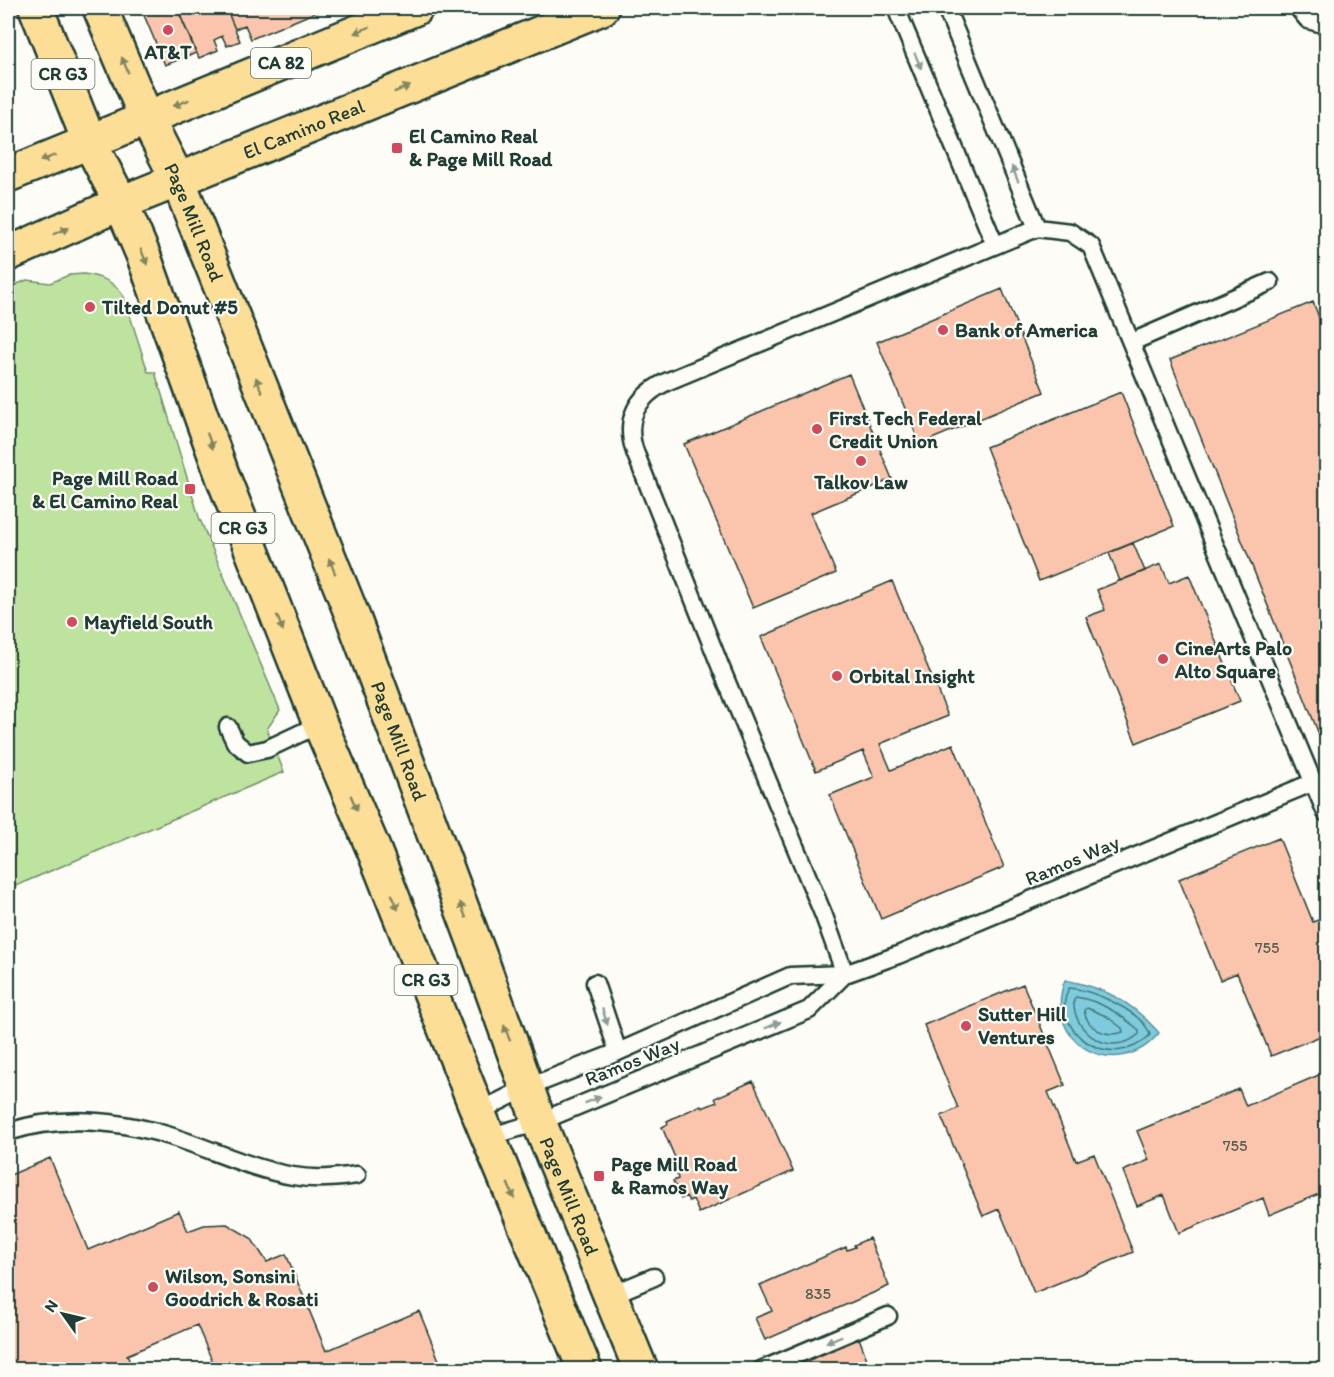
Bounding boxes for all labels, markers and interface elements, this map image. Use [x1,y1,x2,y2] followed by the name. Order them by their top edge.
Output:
[161,23,175,37] marker: AT&T
[353,26,371,35] one-way arrow
[144,40,192,64] place label: AT&T
[251,48,311,78] road number: CA 82
[913,53,923,71] one-way arrow
[120,56,129,74] one-way arrow
[32,59,94,89] road number: CR G3
[394,84,412,94] one-way arrow
[239,94,368,164] street label: El Camino Real
[172,99,190,108] one-way arrow
[409,124,553,172] place label: El Camino Real & Page Mill Road
[390,141,404,155] marker: El Camino Real & Page Mill Road
[39,153,57,163] one-way arrow
[159,159,229,285] street label: Page Mill Road
[1010,164,1020,182] one-way arrow
[52,225,70,235] one-way arrow
[139,249,149,267] one-way arrow
[101,295,238,319] place label: Tilted Donut #5
[83,300,97,314] marker: Tilted Donut #5
[955,318,1098,342] place label: Bank of America
[936,323,950,337] marker: Bank of America
[254,375,264,393] one-way arrow
[829,406,982,453] place label: First Tech Federal Credit Union
[810,422,824,436] marker: First Tech Federal Credit Union
[205,432,215,450] one-way arrow
[854,454,868,468] marker: Talkov Law
[32,466,179,513] place label: Page Mill Road & El Camino Real
[813,470,908,494] place label: Talkov Law
[183,482,197,496] marker: Page Mill Road & El Camino Real
[212,513,274,543] road number: CR G3
[327,556,337,574] one-way arrow
[84,610,214,635] place label: Mayfield South
[276,614,285,632] one-way arrow
[65,615,79,629] marker: Mayfield South
[1174,636,1292,684] place label: CineArts Palo Alto Square
[1156,652,1170,666] marker: CineArts Palo Alto Square
[849,664,975,689] place label: Orbital Insight
[830,669,844,683] marker: Orbital Insight
[366,678,433,804] street label: Page Mill Road
[349,795,359,813] one-way arrow
[1021,829,1123,891] street label: Ramos Way
[390,894,400,912] one-way arrow
[457,901,467,919] one-way arrow
[1255,938,1279,957] house number: 755
[394,965,458,995] road number: CR G3
[978,1002,1067,1049] place label: Sutter Hill Ventures
[601,1008,611,1026] one-way arrow
[959,1019,973,1033] marker: Sutter Hill Ventures
[765,1020,783,1030] one-way arrow
[502,1024,511,1042] one-way arrow
[581,1031,683,1091] street label: Ramos Way
[585,1095,603,1105] one-way arrow
[534,1133,605,1259] street label: Page Mill Road
[1223,1136,1247,1155] house number: 755
[611,1152,738,1200] place label: Page Mill Road & Ramos Way
[592,1169,606,1183] marker: Page Mill Road & Ramos Way
[506,1183,516,1201] one-way arrow
[165,1264,318,1311] place label: Wilson, Sonsini Goodrich & Rosati
[146,1280,160,1294] marker: Wilson, Sonsini Goodrich & Rosati
[33,1284,93,1344] north arrow
[805,1284,831,1303] house number: 835
[40,1296,62,1316] text: N
[825,1334,843,1344] one-way arrow

